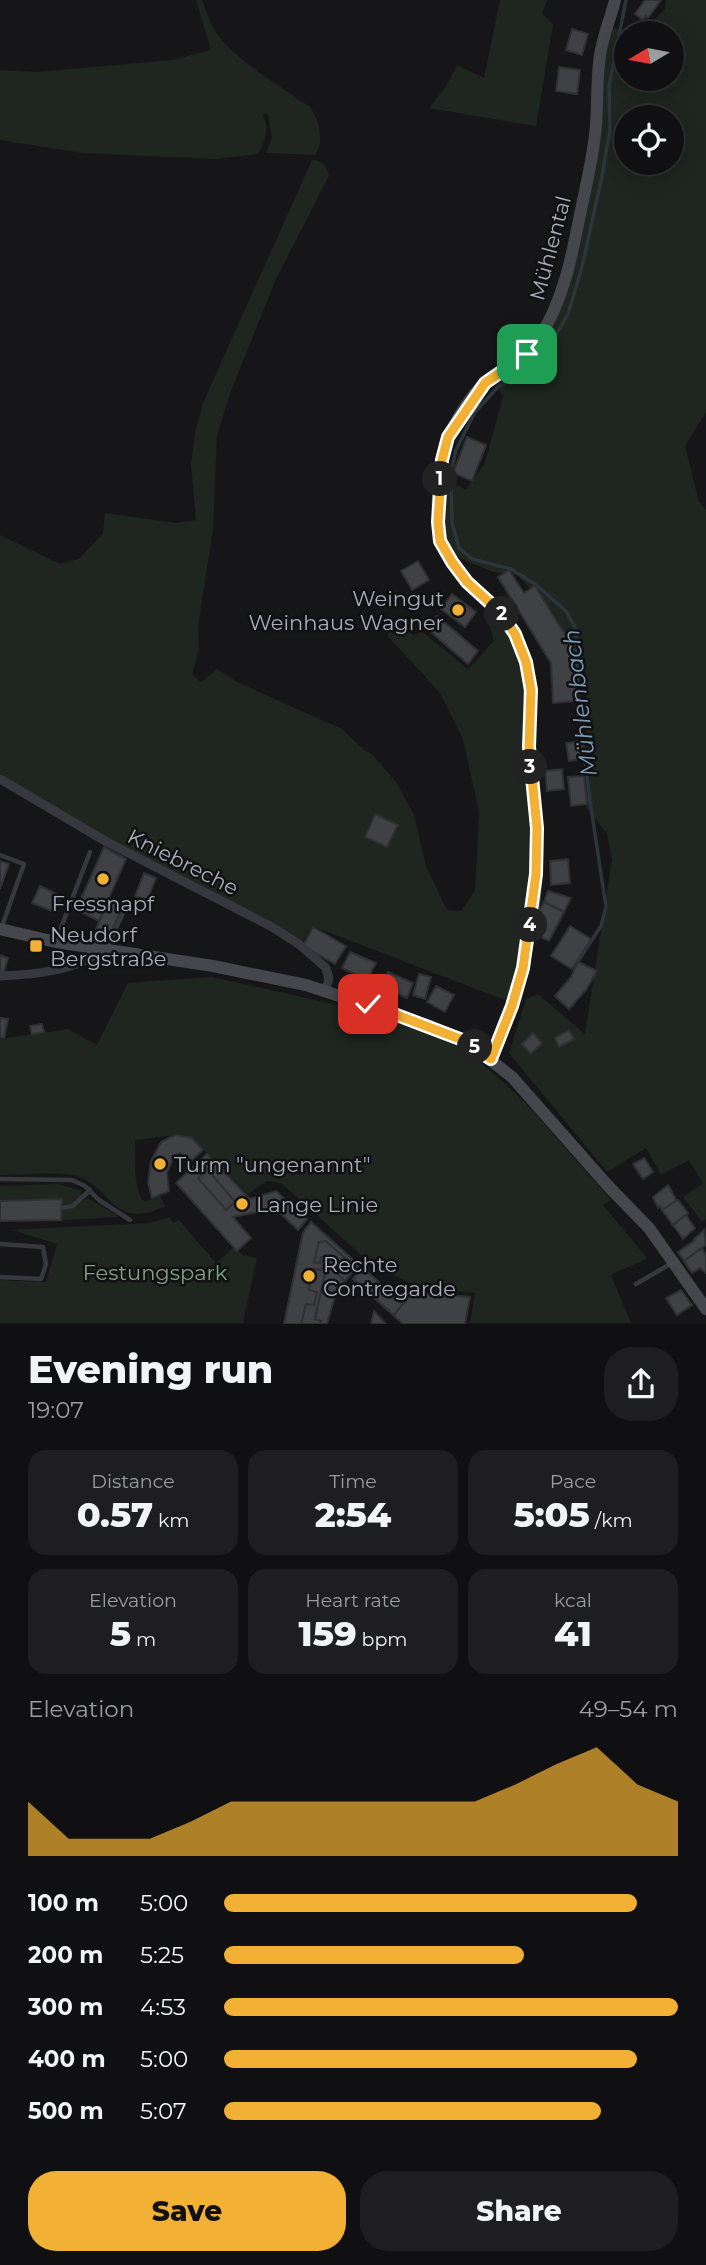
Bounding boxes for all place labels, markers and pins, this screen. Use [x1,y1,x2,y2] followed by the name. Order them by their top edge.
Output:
[497,324,557,384] pin
[422,462,458,496] pin: 1
[249,586,444,635] place label: Weingut Weinhaus Wagner
[484,596,520,632] pin: 2
[450,602,466,618] marker: Weingut Weinhaus Wagner
[512,750,548,784] pin: 3
[95,871,111,887] marker: Fressnapf
[52,891,155,916] place label: Fressnapf
[512,908,548,942] pin: 4
[50,922,167,971] place label: Neudorf Bergstraße
[28,938,44,954] marker: Neudorf Bergstraße
[338,974,398,1034] pin
[458,1030,492,1064] pin: 5
[174,1152,370,1177] place label: Turm "ungenannt"
[152,1156,168,1172] marker: Turm "ungenannt"
[256,1192,378,1217] place label: Lange Linie
[234,1196,250,1212] marker: Lange Linie
[323,1252,456,1301] place label: Rechte Contregarde
[301,1268,317,1284] marker: Rechte Contregarde

